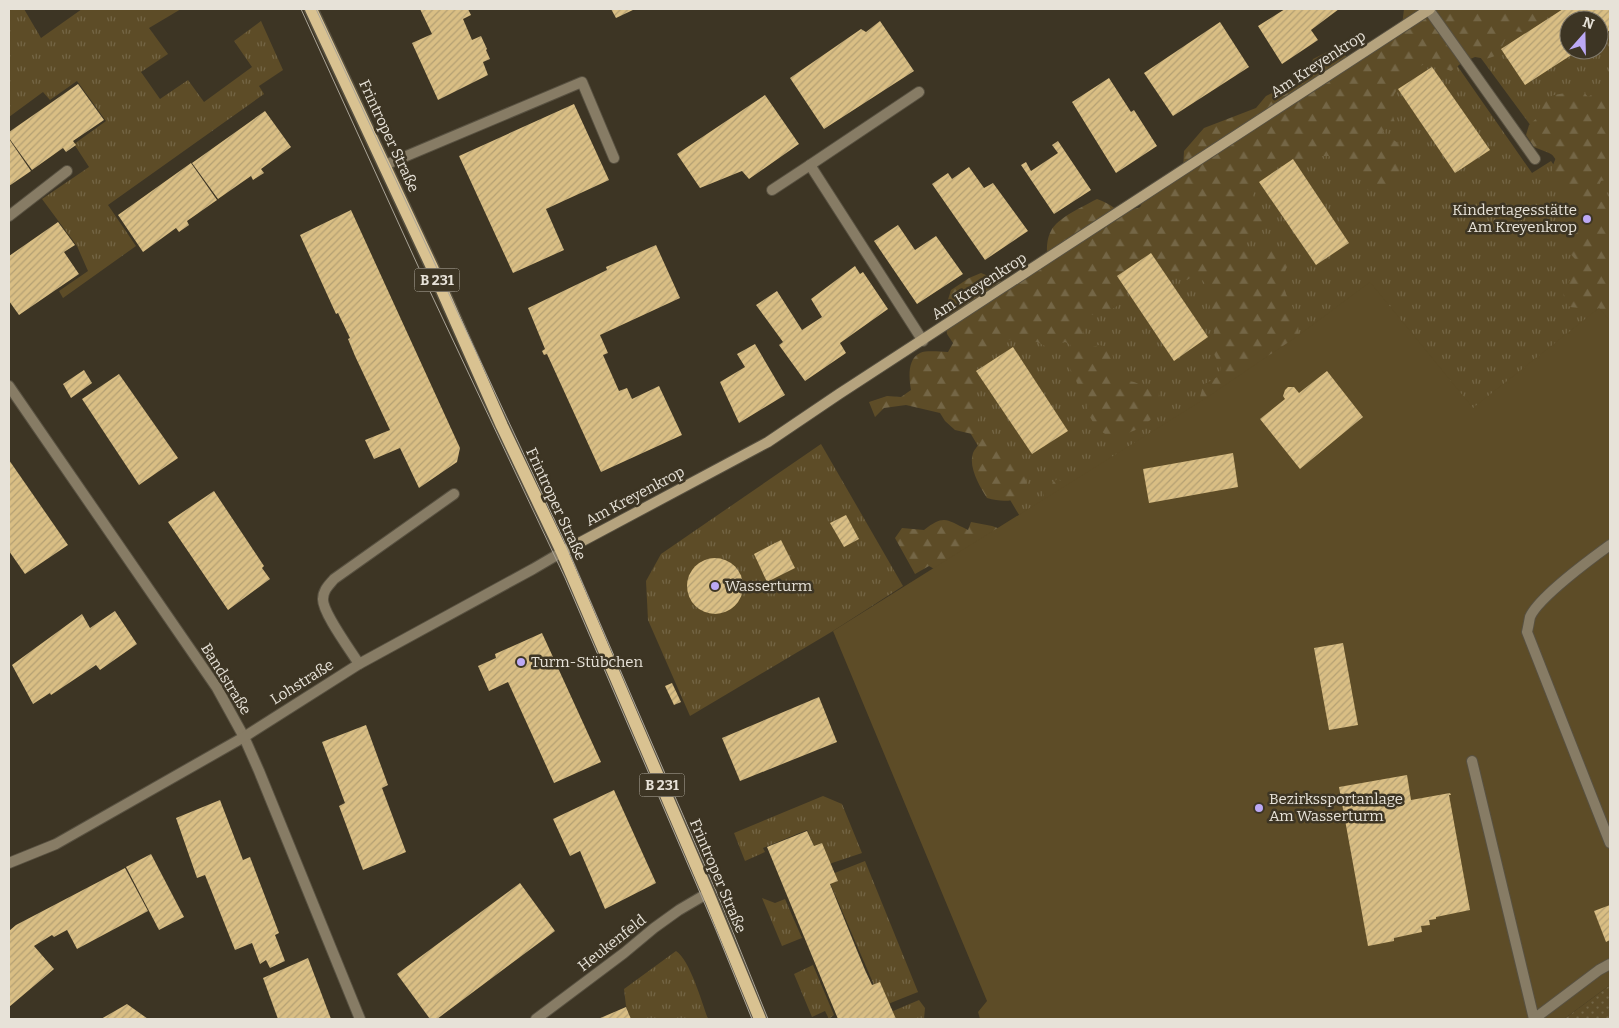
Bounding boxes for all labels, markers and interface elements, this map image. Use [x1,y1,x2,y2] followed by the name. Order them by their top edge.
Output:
[1559,10,1609,60] north arrow
[1580,13,1596,33] text: N
[1267,27,1369,101] street label: Am Kreyenkrop
[355,77,423,195] street label: Frintroper Straße
[1452,201,1577,236] place label: Kindertagesstätte Am Kreyenkrop
[1581,213,1593,225] marker: Kindertagesstätte Am Kreyenkrop
[928,249,1030,323] street label: Am Kreyenkrop
[414,268,460,292] road number: B 231
[522,445,590,563] street label: Frintroper Straße
[582,462,688,530] street label: Am Kreyenkrop
[725,577,813,595] place label: Wasserturm
[709,580,721,592] marker: Wasserturm
[197,640,255,718] street label: Bandstraße
[531,653,644,671] place label: Turm-Stübchen
[267,656,337,708] street label: Lohstraße
[515,656,527,668] marker: Turm-Stübchen
[640,774,684,796] road number: B 231
[1269,790,1403,825] place label: Bezirkssportanlage Am Wasserturm
[1253,802,1265,814] marker: Bezirkssportanlage Am Wasserturm
[686,816,750,936] street label: Frintroper Straße
[574,911,650,975] street label: Heukenfeld

